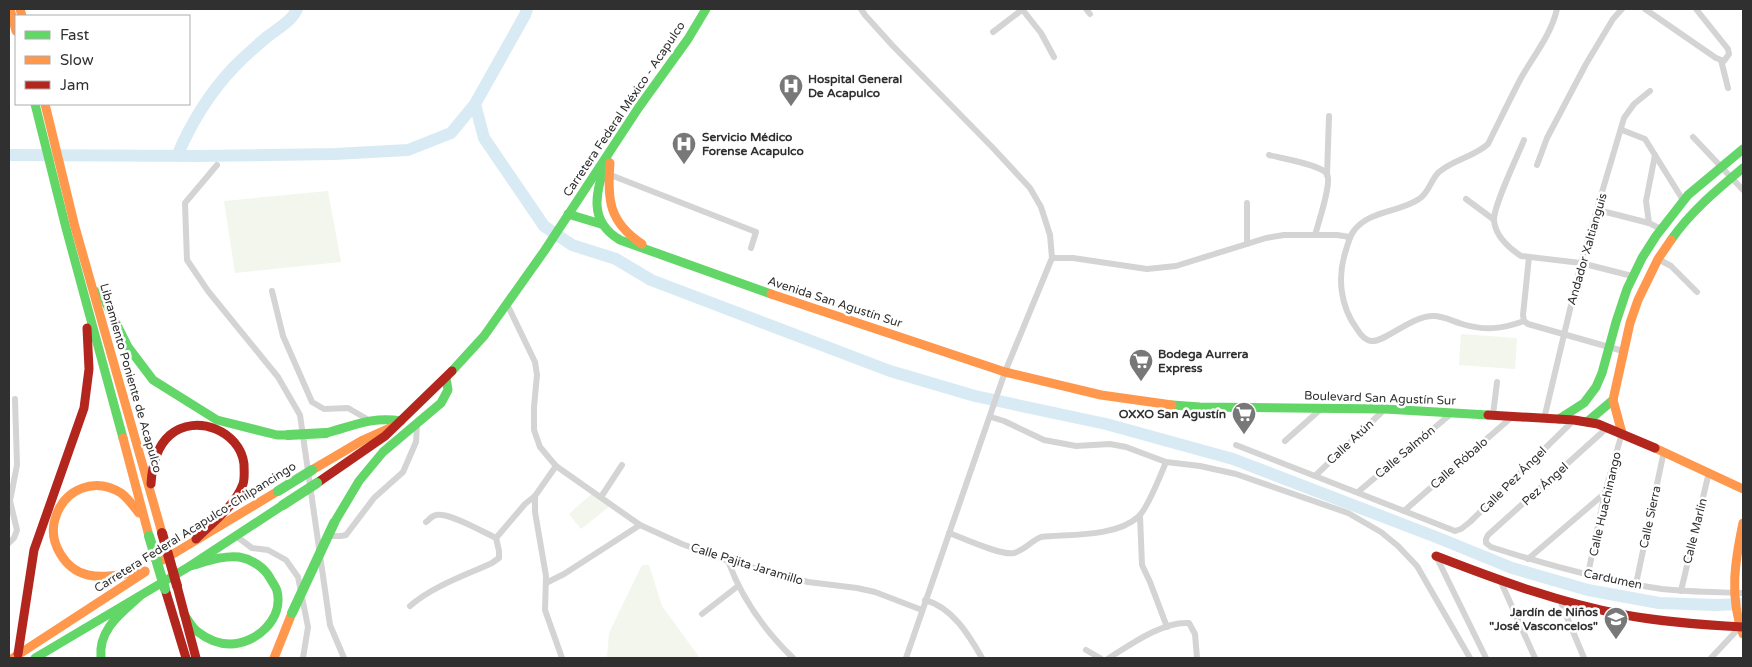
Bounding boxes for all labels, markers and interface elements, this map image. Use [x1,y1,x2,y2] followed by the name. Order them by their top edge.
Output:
[15,15,190,105] legend
[560,19,688,199] street label: Carretera Federal México - Acapulco
[60,26,90,44] text: Fast
[60,51,94,69] text: Slow
[808,72,902,101] place label: Hospital General De Acapulco
[778,73,804,107] hospital icon: Hospital General De Acapulco
[60,76,89,94] text: Jam
[702,130,804,159] place label: Servicio Médico Forense Acapulco
[671,131,697,165] hospital icon: Servicio Médico Forense Acapulco
[1564,191,1610,307] street label: Andador Xaltianguis
[766,274,904,330] street label: Avenida San Agustín Sur
[97,282,165,474] street label: Libramiento Poniente de Acapulco
[1158,347,1249,376] place label: Bodega Aurrera Express
[1128,348,1154,382] supermarket icon: Bodega Aurrera Express
[1304,388,1457,408] street label: Boulevard San Agustín Sur
[1231,401,1257,435] supermarket icon: OXXO San Agustín
[1119,407,1226,422] place label: OXXO San Agustín
[1324,417,1376,467] street label: Calle Atún
[1372,423,1438,481] street label: Calle Salmón
[1427,434,1491,492] street label: Calle Róbalo
[1477,444,1549,516] street label: Calle Pez Ángel
[1586,450,1624,558] street label: Calle Huachinango
[92,459,298,595] street label: Carretera Federal Acapulco-Chilpancingo
[1519,459,1571,509] street label: Pez Ángel
[1637,484,1663,550] street label: Calle Sierra
[1680,497,1710,565] street label: Calle Marlín
[689,540,805,588] street label: Calle Pajita Jaramillo
[1582,566,1644,592] street label: Cardumen
[1489,605,1598,633] place label: Jardín de Niños "José Vasconcelos"
[1603,606,1629,640] school or university icon: Jardín de Niños "José Vasconcelos"

